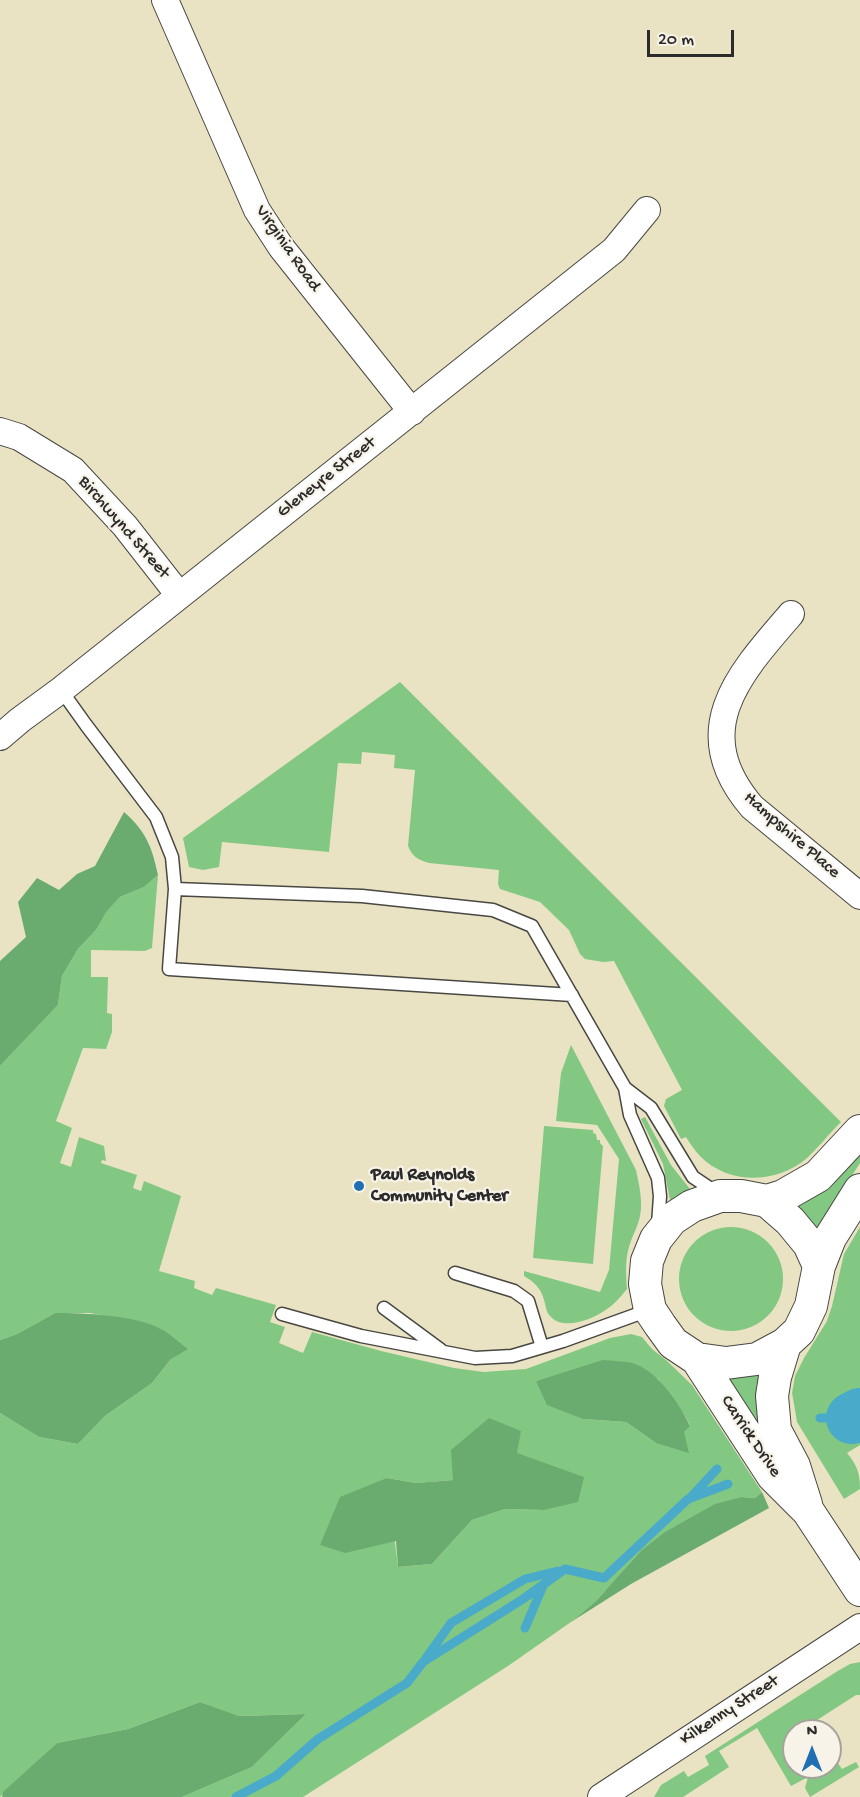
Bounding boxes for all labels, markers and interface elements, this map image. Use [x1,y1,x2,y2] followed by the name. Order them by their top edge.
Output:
[650,18,737,56] scale bar
[658,30,694,51] text: 20 m
[249,202,325,296] street label: Virginia Road
[273,433,381,523] street label: Gleneyre Street
[72,472,174,584] street label: Birchwynd Street
[738,788,844,884] street label: Hampshire Place
[371,1165,508,1208] place label: Paul Reynolds Community Center
[352,1179,366,1193] marker: Paul Reynolds Community Center
[715,1392,785,1482] street label: Carrick Drive
[677,1671,783,1751] street label: Kilkenny Street
[782,1719,842,1779] north arrow
[807,1723,817,1742] text: N

